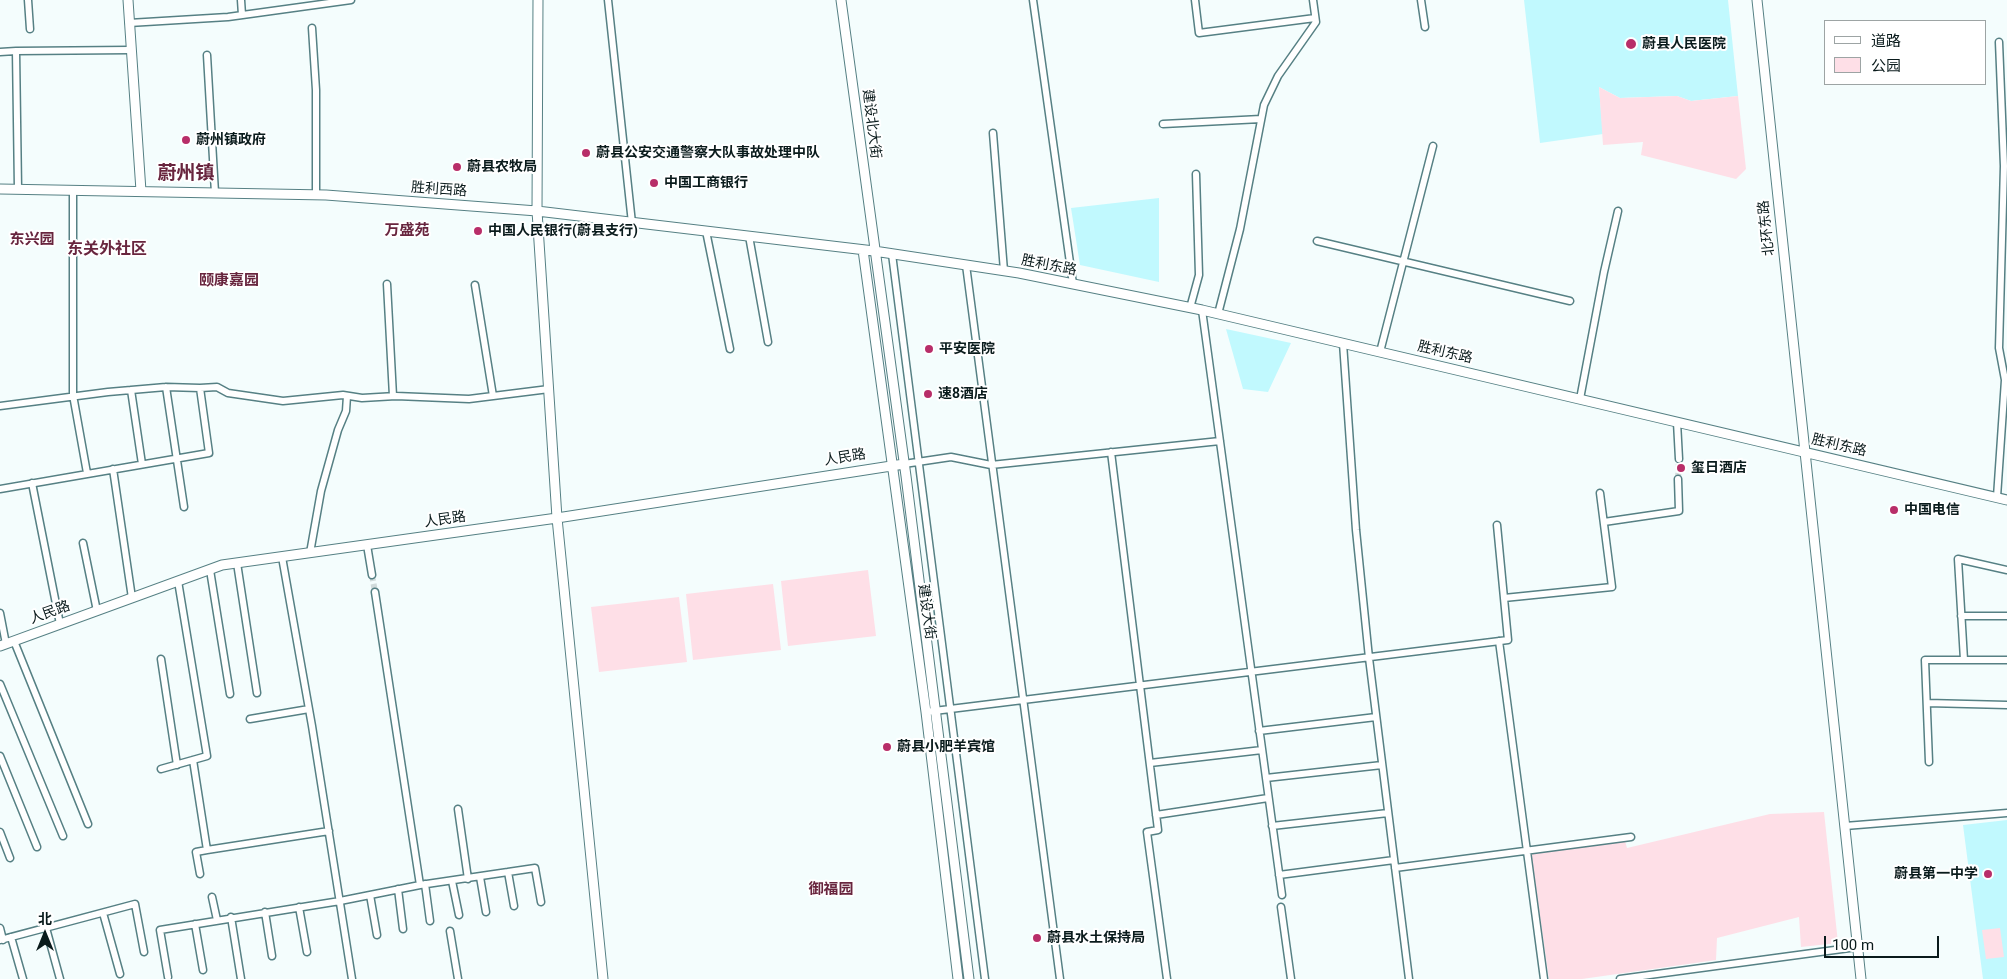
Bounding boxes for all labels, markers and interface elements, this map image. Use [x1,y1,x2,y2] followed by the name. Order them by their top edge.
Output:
[1824,20,1987,85] legend
[1871,32,1901,50] text: 道路
[1642,36,1726,52] place label: 蔚县人民医院
[1624,37,1638,51] marker: 蔚县人民医院
[1871,57,1901,75] text: 公园
[858,88,884,160] street label: 建设北大街
[196,132,266,148] place label: 蔚州镇政府
[180,134,192,146] marker: 蔚州镇政府
[596,145,820,161] place label: 蔚县公安交通警察大队事故处理中队
[580,147,592,159] marker: 蔚县公安交通警察大队事故处理中队
[467,159,537,175] place label: 蔚县农牧局
[451,161,463,173] marker: 蔚县农牧局
[158,163,214,185] district label: 蔚州镇
[664,175,748,191] place label: 中国工商银行
[648,177,660,189] marker: 中国工商银行
[410,180,468,200] street label: 胜利西路
[1756,199,1778,257] street label: 北环东路
[385,222,429,240] district label: 万盛苑
[488,223,638,239] place label: 中国人民银行(蔚县支行)
[472,225,484,237] marker: 中国人民银行(蔚县支行)
[10,231,54,249] district label: 东兴园
[67,240,147,260] district label: 东关外社区
[1020,252,1078,280] street label: 胜利东路
[199,272,259,290] district label: 颐康嘉园
[1416,339,1474,367] street label: 胜利东路
[939,341,995,357] place label: 平安医院
[923,343,935,355] marker: 平安医院
[938,386,988,402] place label: 速8酒店
[922,388,934,400] marker: 速8酒店
[1810,432,1868,460] street label: 胜利东路
[823,446,867,470] street label: 人民路
[1691,460,1747,476] place label: 玺日酒店
[1675,462,1687,474] marker: 玺日酒店
[1904,502,1960,518] place label: 中国电信
[1888,504,1900,516] marker: 中国电信
[423,509,467,531] street label: 人民路
[914,583,938,641] street label: 建设大街
[27,598,73,628] street label: 人民路
[897,739,995,755] place label: 蔚县小肥羊宾馆
[881,741,893,753] marker: 蔚县小肥羊宾馆
[1894,866,1978,882] place label: 蔚县第一中学
[1982,868,1994,880] marker: 蔚县第一中学
[809,881,853,899] district label: 御福园
[20,909,70,959] north arrow
[38,911,52,927] text: 北
[1827,926,1942,958] scale bar
[1047,930,1145,946] place label: 蔚县水土保持局
[1031,932,1043,944] marker: 蔚县水土保持局
[1832,936,1874,954] text: 100 m

